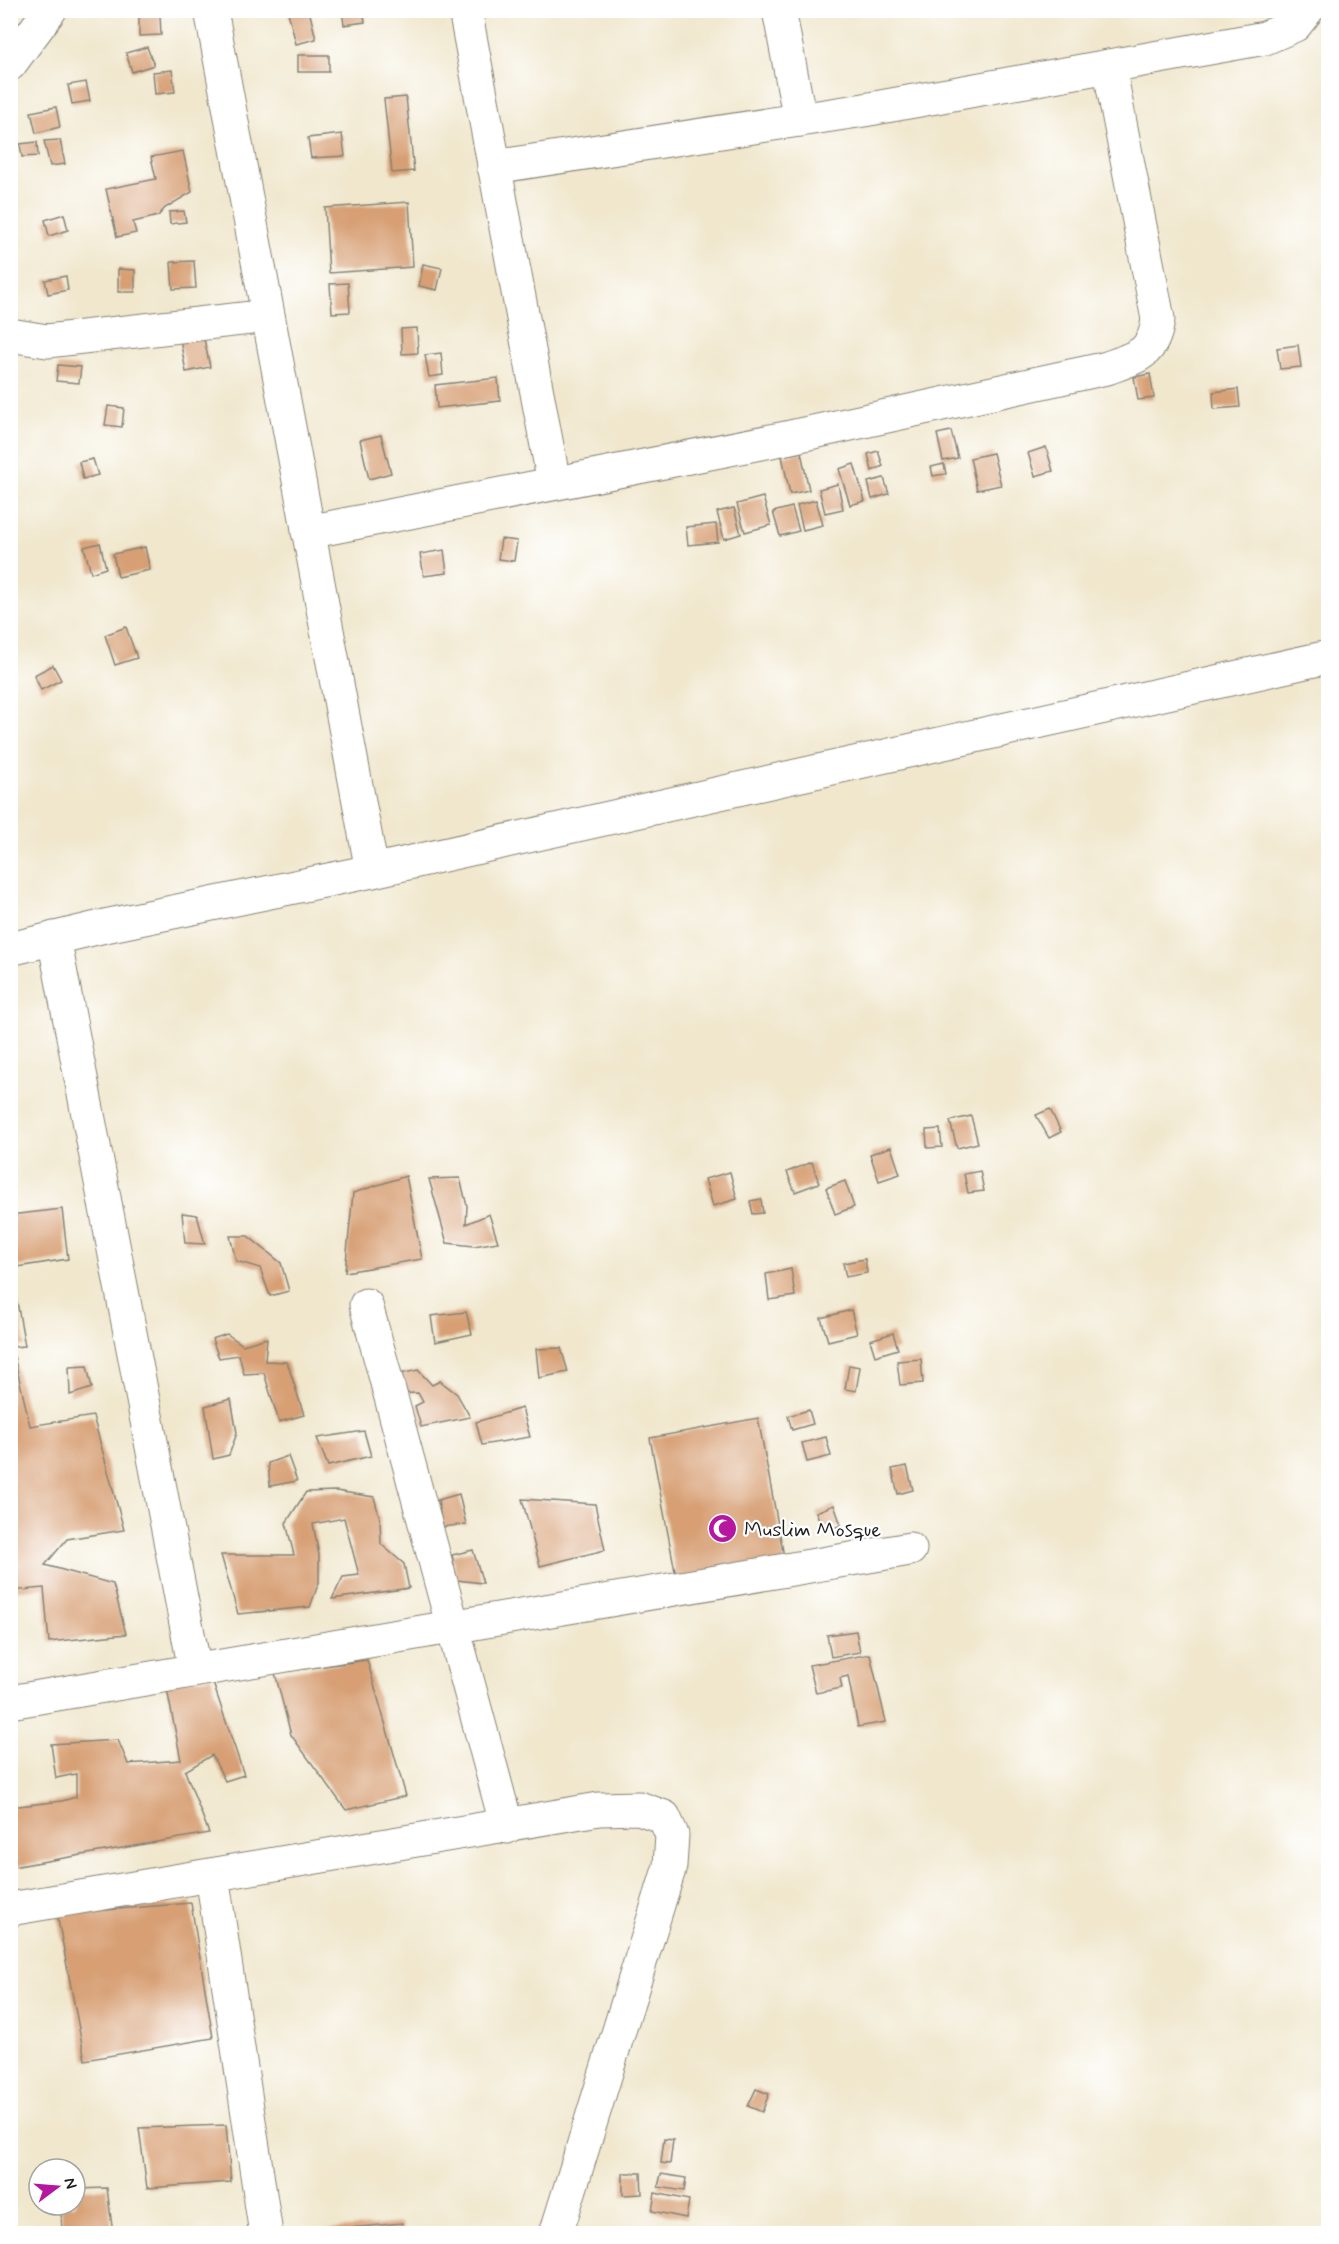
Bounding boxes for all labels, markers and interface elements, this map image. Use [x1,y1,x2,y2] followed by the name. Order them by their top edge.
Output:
[707,1513,739,1545] mosque icon: Muslim Mosque
[744,1516,881,1544] place label: Muslim Mosque
[27,2157,87,2217] north arrow
[58,2175,82,2191] text: N

